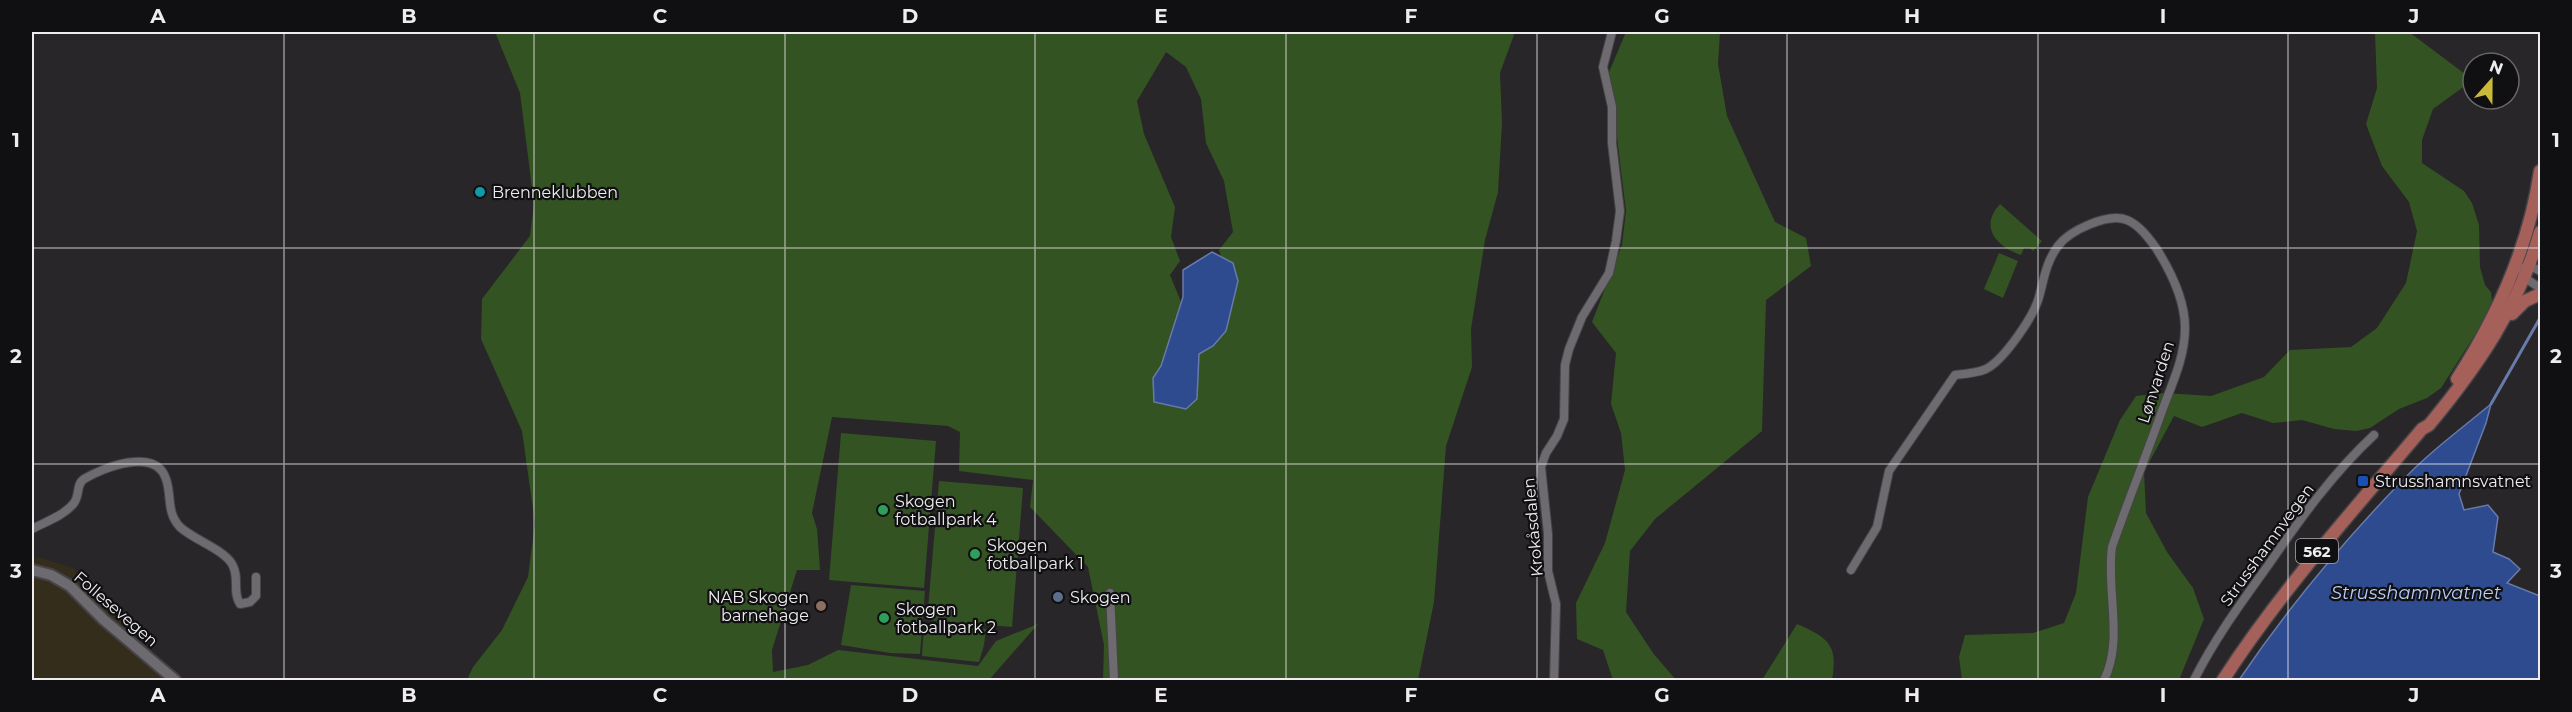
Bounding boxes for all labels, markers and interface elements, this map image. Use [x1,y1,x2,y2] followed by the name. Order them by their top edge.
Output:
[149,4,166,28] text: A
[401,4,417,28] text: B
[653,4,668,28] text: C
[902,4,918,28] text: D
[1154,4,1168,28] text: E
[1405,4,1418,28] text: F
[1654,4,1670,28] text: G
[1904,4,1920,28] text: H
[2160,4,2166,28] text: I
[2408,4,2419,28] text: J
[2461,51,2521,111] north arrow
[2487,56,2506,79] text: N
[12,128,20,152] text: 1
[2552,128,2560,152] text: 1
[492,183,618,202] place label: Brenneklubben
[473,185,487,199] marker: Brenneklubben
[2134,338,2178,426] street label: Lønvarden
[10,344,22,368] text: 2
[2550,344,2562,368] text: 2
[2375,472,2532,491] place label: Strusshamnsvatnet
[2356,474,2370,488] marker: Strusshamnsvatnet
[1519,477,1547,577] street label: Krokåsdalen
[2216,480,2318,610] street label: Strusshamnvegen
[895,492,997,529] place label: Skogen fotballpark 4
[876,503,890,517] marker: Skogen fotballpark 4
[987,536,1084,573] place label: Skogen fotballpark 1
[2296,539,2338,563] road number: 562
[968,547,982,561] marker: Skogen fotballpark 1
[9,559,22,583] text: 3
[2549,559,2562,583] text: 3
[70,567,162,651] street label: Follesevegen
[2331,582,2502,604] water label: Strusshamnvatnet
[708,588,809,625] place label: NAB Skogen barnehage
[1070,588,1131,607] place label: Skogen
[1051,590,1065,604] marker: Skogen
[814,599,828,613] marker: NAB Skogen barnehage
[896,600,996,637] place label: Skogen fotballpark 2
[877,611,891,625] marker: Skogen fotballpark 2
[149,683,166,707] text: A
[401,683,417,707] text: B
[653,683,668,707] text: C
[902,683,918,707] text: D
[1154,683,1168,707] text: E
[1405,683,1418,707] text: F
[1654,683,1670,707] text: G
[1904,683,1920,707] text: H
[2160,683,2166,707] text: I
[2408,683,2419,707] text: J

